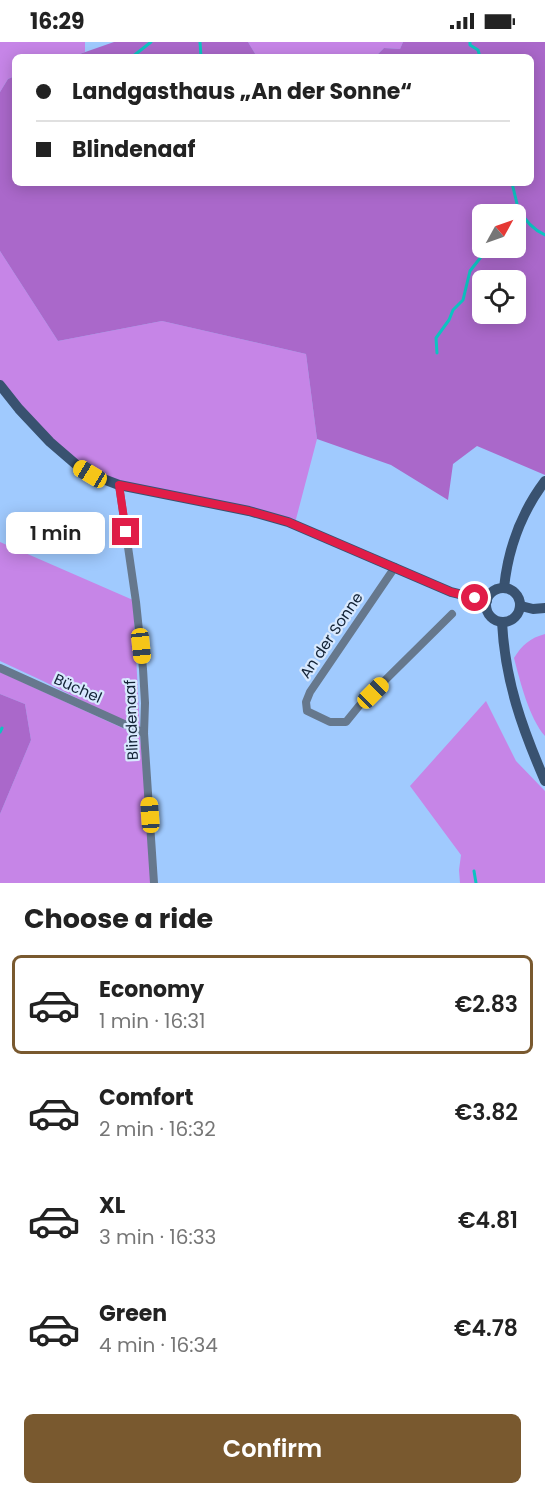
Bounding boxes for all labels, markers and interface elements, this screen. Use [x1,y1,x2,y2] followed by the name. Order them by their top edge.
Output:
[30,6,85,37] text: 16:29
[72,76,412,107] text: Landgasthaus „An der Sonne“
[72,134,195,165] text: Blindenaaf
[472,204,526,258] north arrow
[472,204,526,324] map controls
[472,270,526,324] button: locate
[70,457,110,491] car
[6,511,105,553] callout: 1 min
[112,518,139,545] route end
[30,519,81,547] text: 1 min
[461,584,488,611] route start
[294,588,368,682] street label: An der Sonne
[130,627,152,665] car
[51,668,105,708] street label: Büchel
[354,674,392,712] car
[119,679,143,761] street label: Blindenaaf
[140,796,160,834] car
[24,900,213,937] text: Choose a ride
[99,974,204,1005] text: Economy
[27,978,81,1032] icon: car
[455,989,518,1020] text: €2.83
[99,1007,206,1035] text: 1 min · 16:31
[99,1082,193,1113] text: Comfort
[27,1086,81,1140] icon: car
[455,1097,518,1128] text: €3.82
[99,1115,216,1143] text: 2 min · 16:32
[99,1190,125,1221] text: XL
[27,1194,81,1248] icon: car
[458,1205,518,1236] text: €4.81
[99,1223,216,1251] text: 3 min · 16:33
[99,1298,167,1329] text: Green
[27,1302,81,1356] icon: car
[454,1313,518,1344] text: €4.78
[99,1331,218,1359] text: 4 min · 16:34
[24,1414,521,1483] button: Confirm

